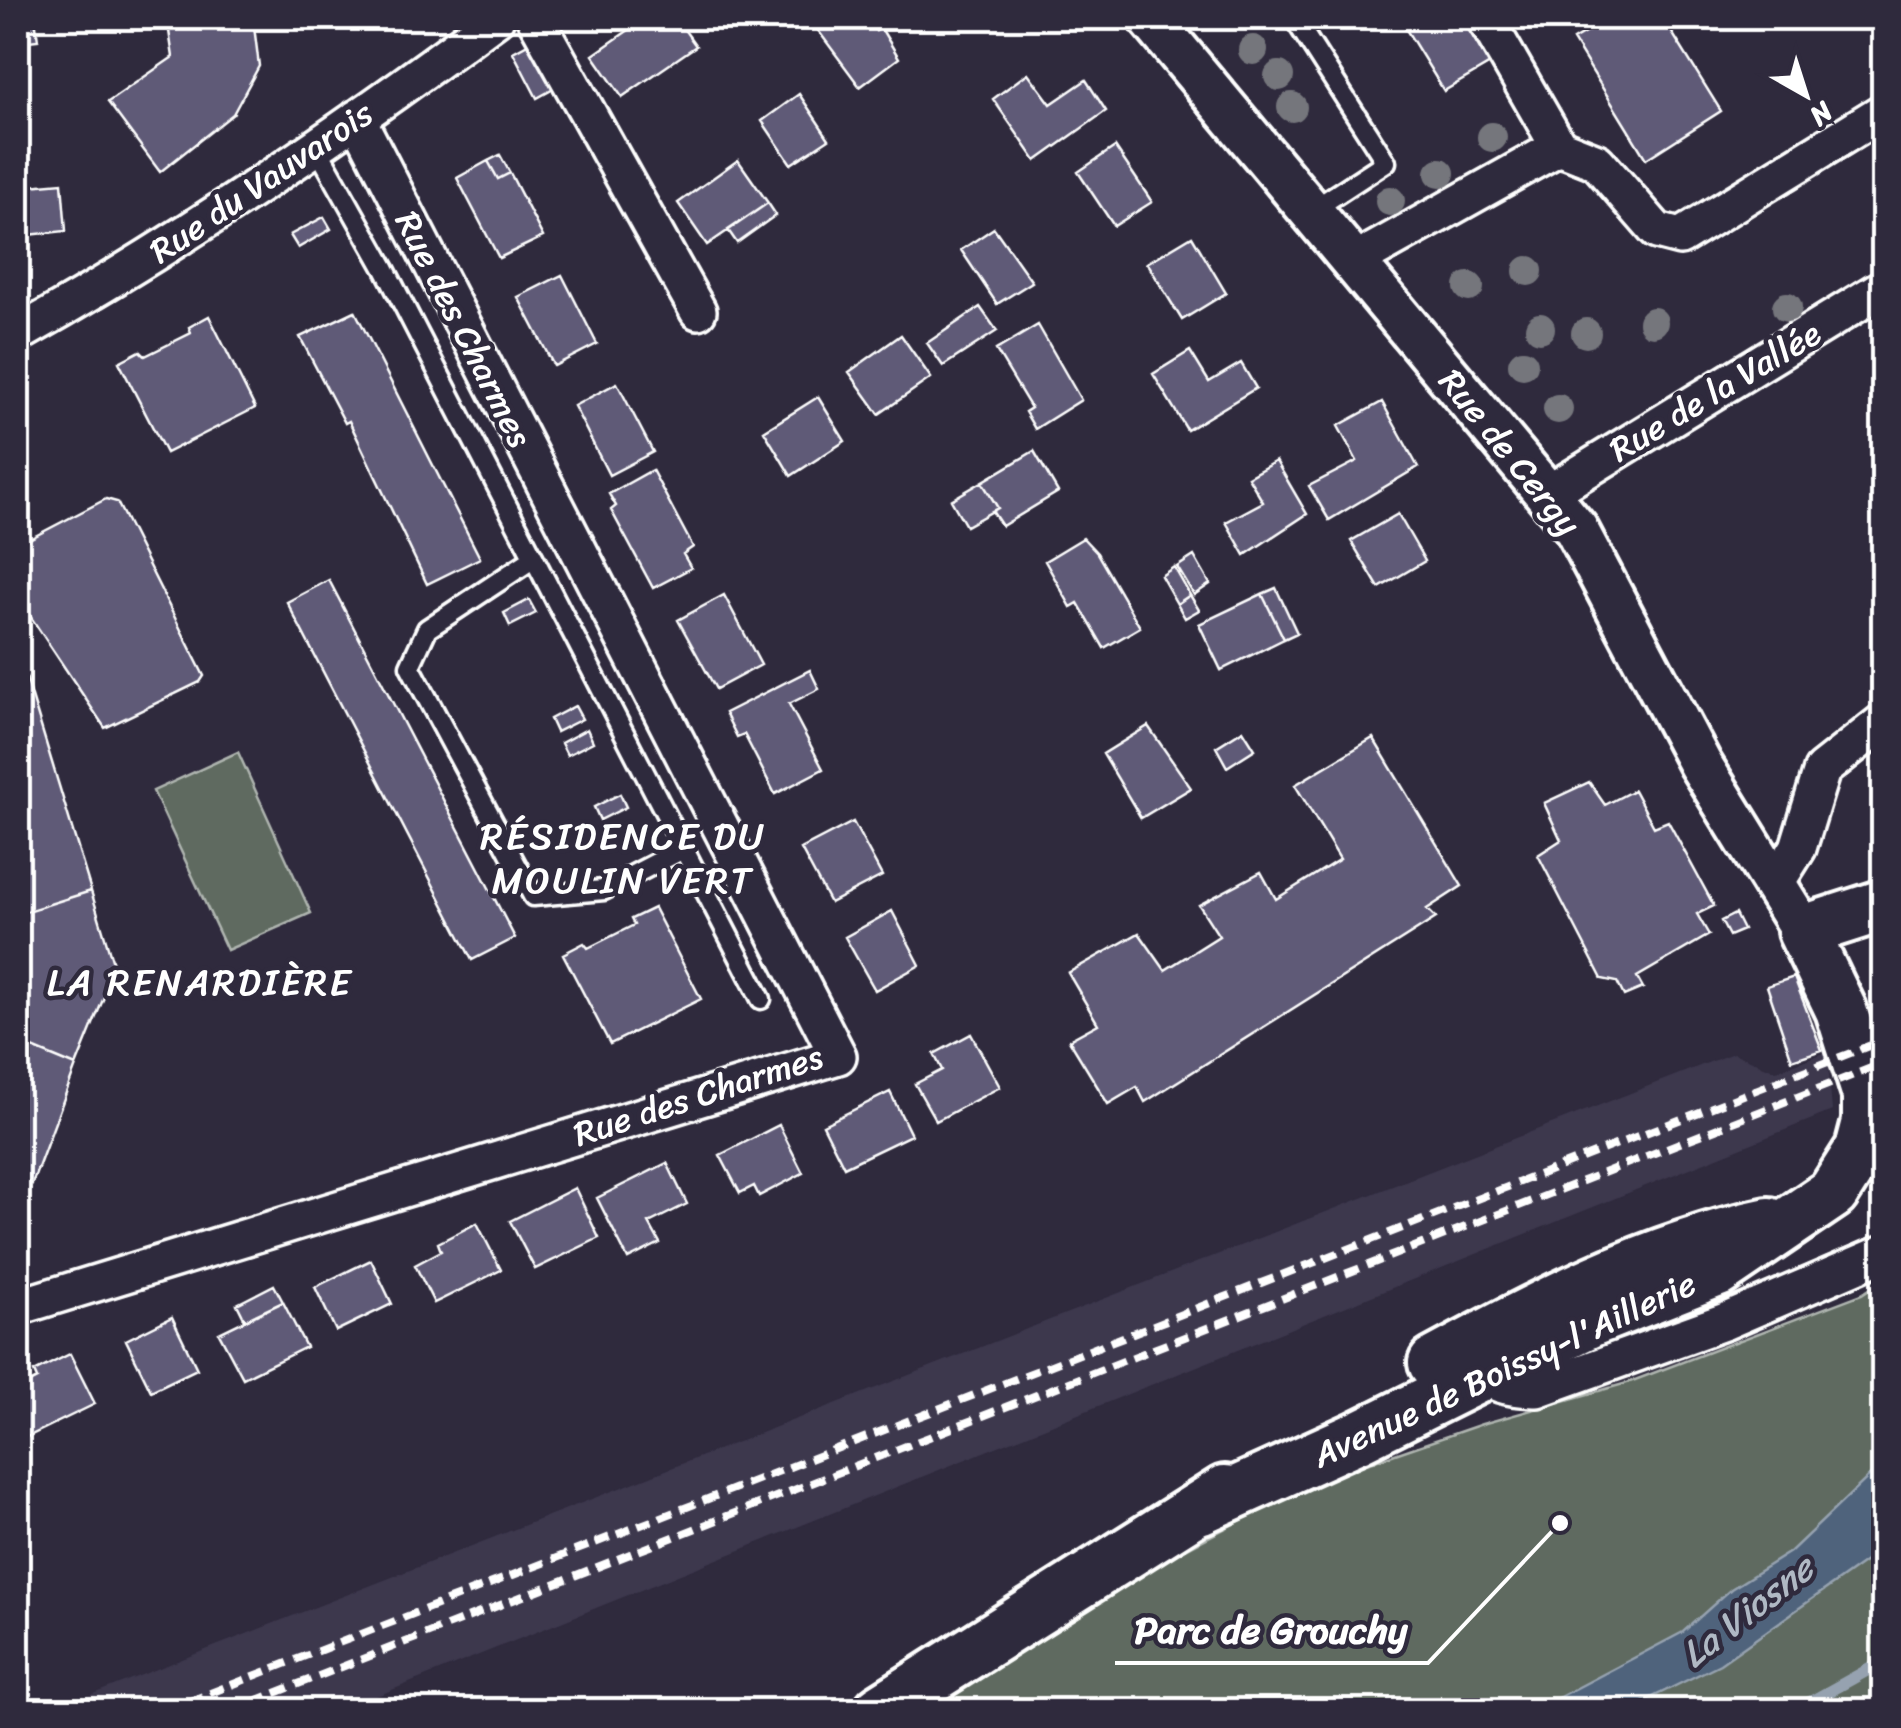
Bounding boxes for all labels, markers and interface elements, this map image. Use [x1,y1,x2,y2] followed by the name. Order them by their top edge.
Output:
[1756,45,1856,145] north arrow
[136,83,387,280] street label: Rue du Vauvarois
[1798,88,1845,140] text: N
[378,200,551,459] street label: Rue des Charmes
[1597,303,1833,479] street label: Rue de la Vallée
[1422,354,1598,550] street label: Rue de Cergy
[480,803,766,914] district label: RÉSIDENCE DU MOULIN VERT
[47,949,353,1016] district label: LA RENARDIÈRE
[565,1025,831,1164] street label: Rue des Charmes
[1301,1253,1706,1486] street label: Avenue de Boissy-l'Aillerie
[1665,1535,1832,1686] water label: La Viosne
[1115,1595,1428,1663] callout: Parc de Grouchy
[1134,1597,1409,1664] text: Parc de Grouchy

